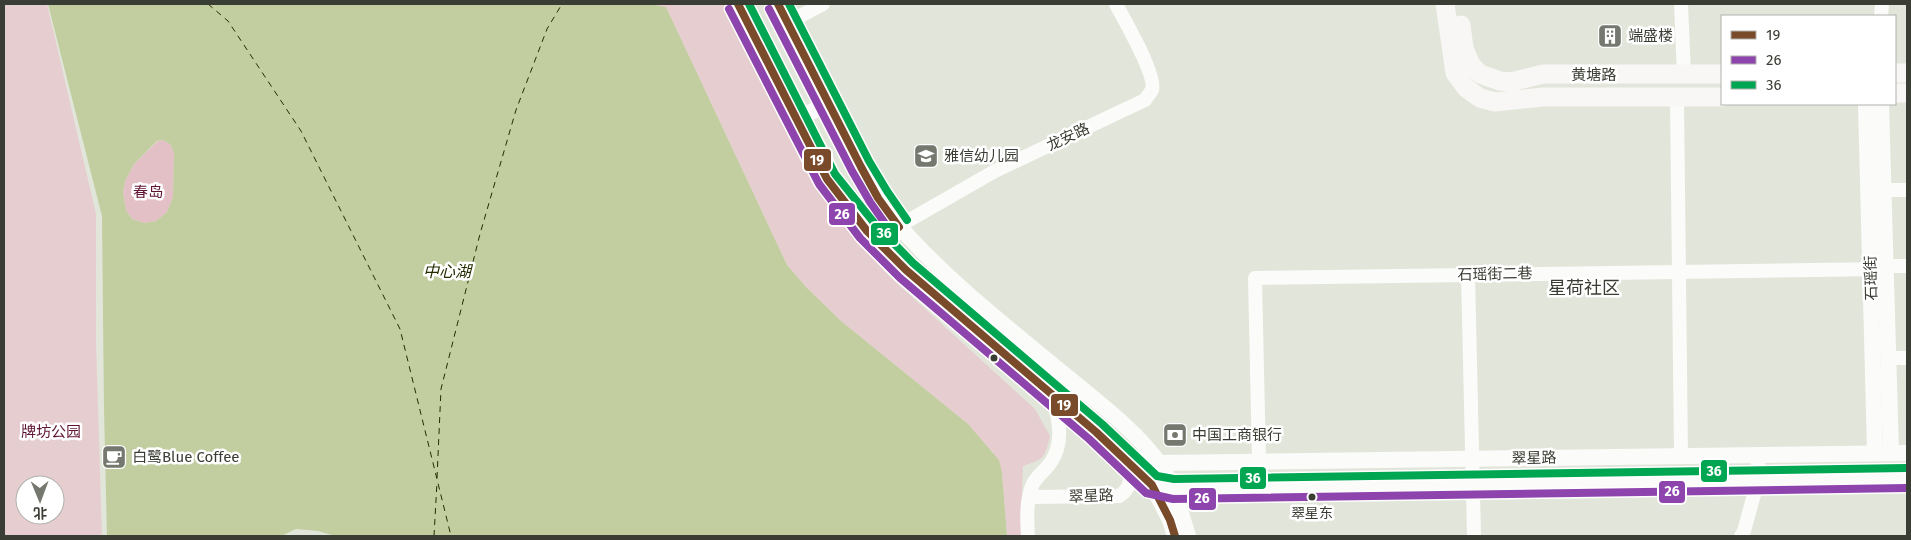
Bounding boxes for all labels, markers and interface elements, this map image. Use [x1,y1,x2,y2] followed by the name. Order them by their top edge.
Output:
[1721,15,1896,105] legend
[1597,23,1623,49] building icon: 端盛楼
[1766,26,1780,44] text: 19
[1628,27,1673,45] place label: 端盛楼
[1766,51,1781,69] text: 26
[1571,66,1617,84] street label: 黄塘路
[1766,76,1781,94] text: 36
[1044,119,1092,155] street label: 龙安路
[913,143,939,169] school or university icon: 雅信幼儿园
[944,147,1019,165] place label: 雅信幼儿园
[803,148,832,172] line badge: 19
[810,152,824,169] text: 19
[133,183,163,201] park label: 春岛
[828,202,856,226] line badge: 26
[834,206,850,223] text: 26
[870,222,899,246] line badge: 36
[875,225,892,242] text: 36
[1862,255,1880,301] street label: 石瑶街
[423,262,474,281] water label: 中心湖
[1457,264,1533,284] street label: 石瑶街二巷
[1548,277,1620,299] district label: 星荷社区
[989,353,999,363] unlabelled marker
[1050,393,1079,417] line badge: 19
[1057,397,1071,414] text: 19
[1162,422,1188,448] bank icon: 中国工商银行
[21,423,81,441] park label: 牌坊公园
[1192,426,1282,444] place label: 中国工商银行
[101,444,127,470] cafe icon: 白鹭Blue Coffee
[132,448,240,466] place label: 白鹭Blue Coffee
[1511,449,1557,467] street label: 翠星路
[1700,459,1728,483] line badge: 36
[1705,463,1722,480] text: 36
[1239,466,1267,490] line badge: 36
[1244,470,1261,487] text: 36
[15,475,65,525] north arrow
[1658,480,1686,504] line badge: 26
[1664,483,1680,500] text: 26
[1068,486,1114,506] street label: 翠星路
[1188,487,1217,511] line badge: 26
[1194,490,1210,507] text: 26
[1307,492,1317,502] marker: 翠星东
[33,504,47,521] text: 北
[1291,505,1333,522] place label: 翠星东

